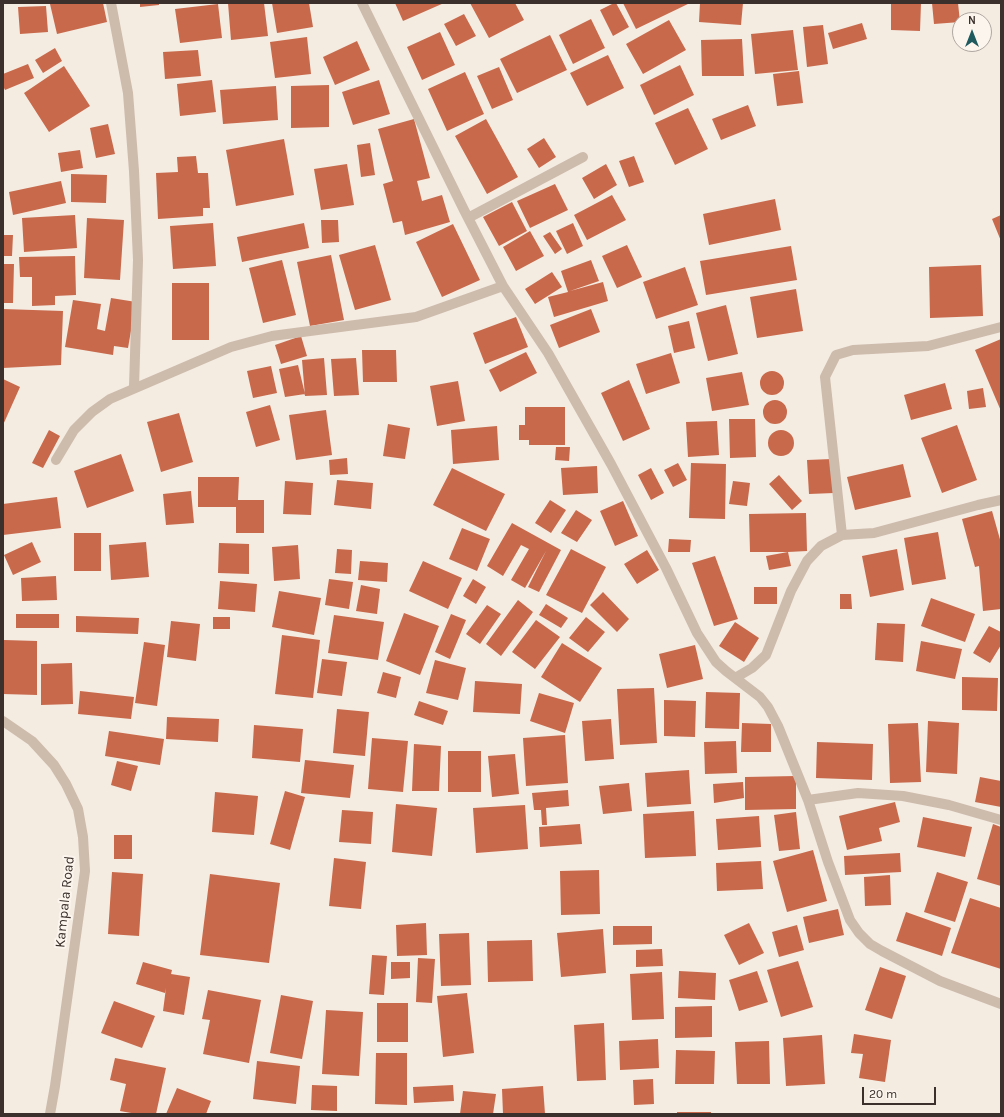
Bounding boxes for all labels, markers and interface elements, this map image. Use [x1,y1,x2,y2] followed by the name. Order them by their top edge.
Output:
[952,12,992,52] north arrow
[968,14,976,27] text: N
[52,855,78,949] street label: Kampala Road
[864,1079,938,1105] scale bar
[869,1087,897,1101] text: 20 m

